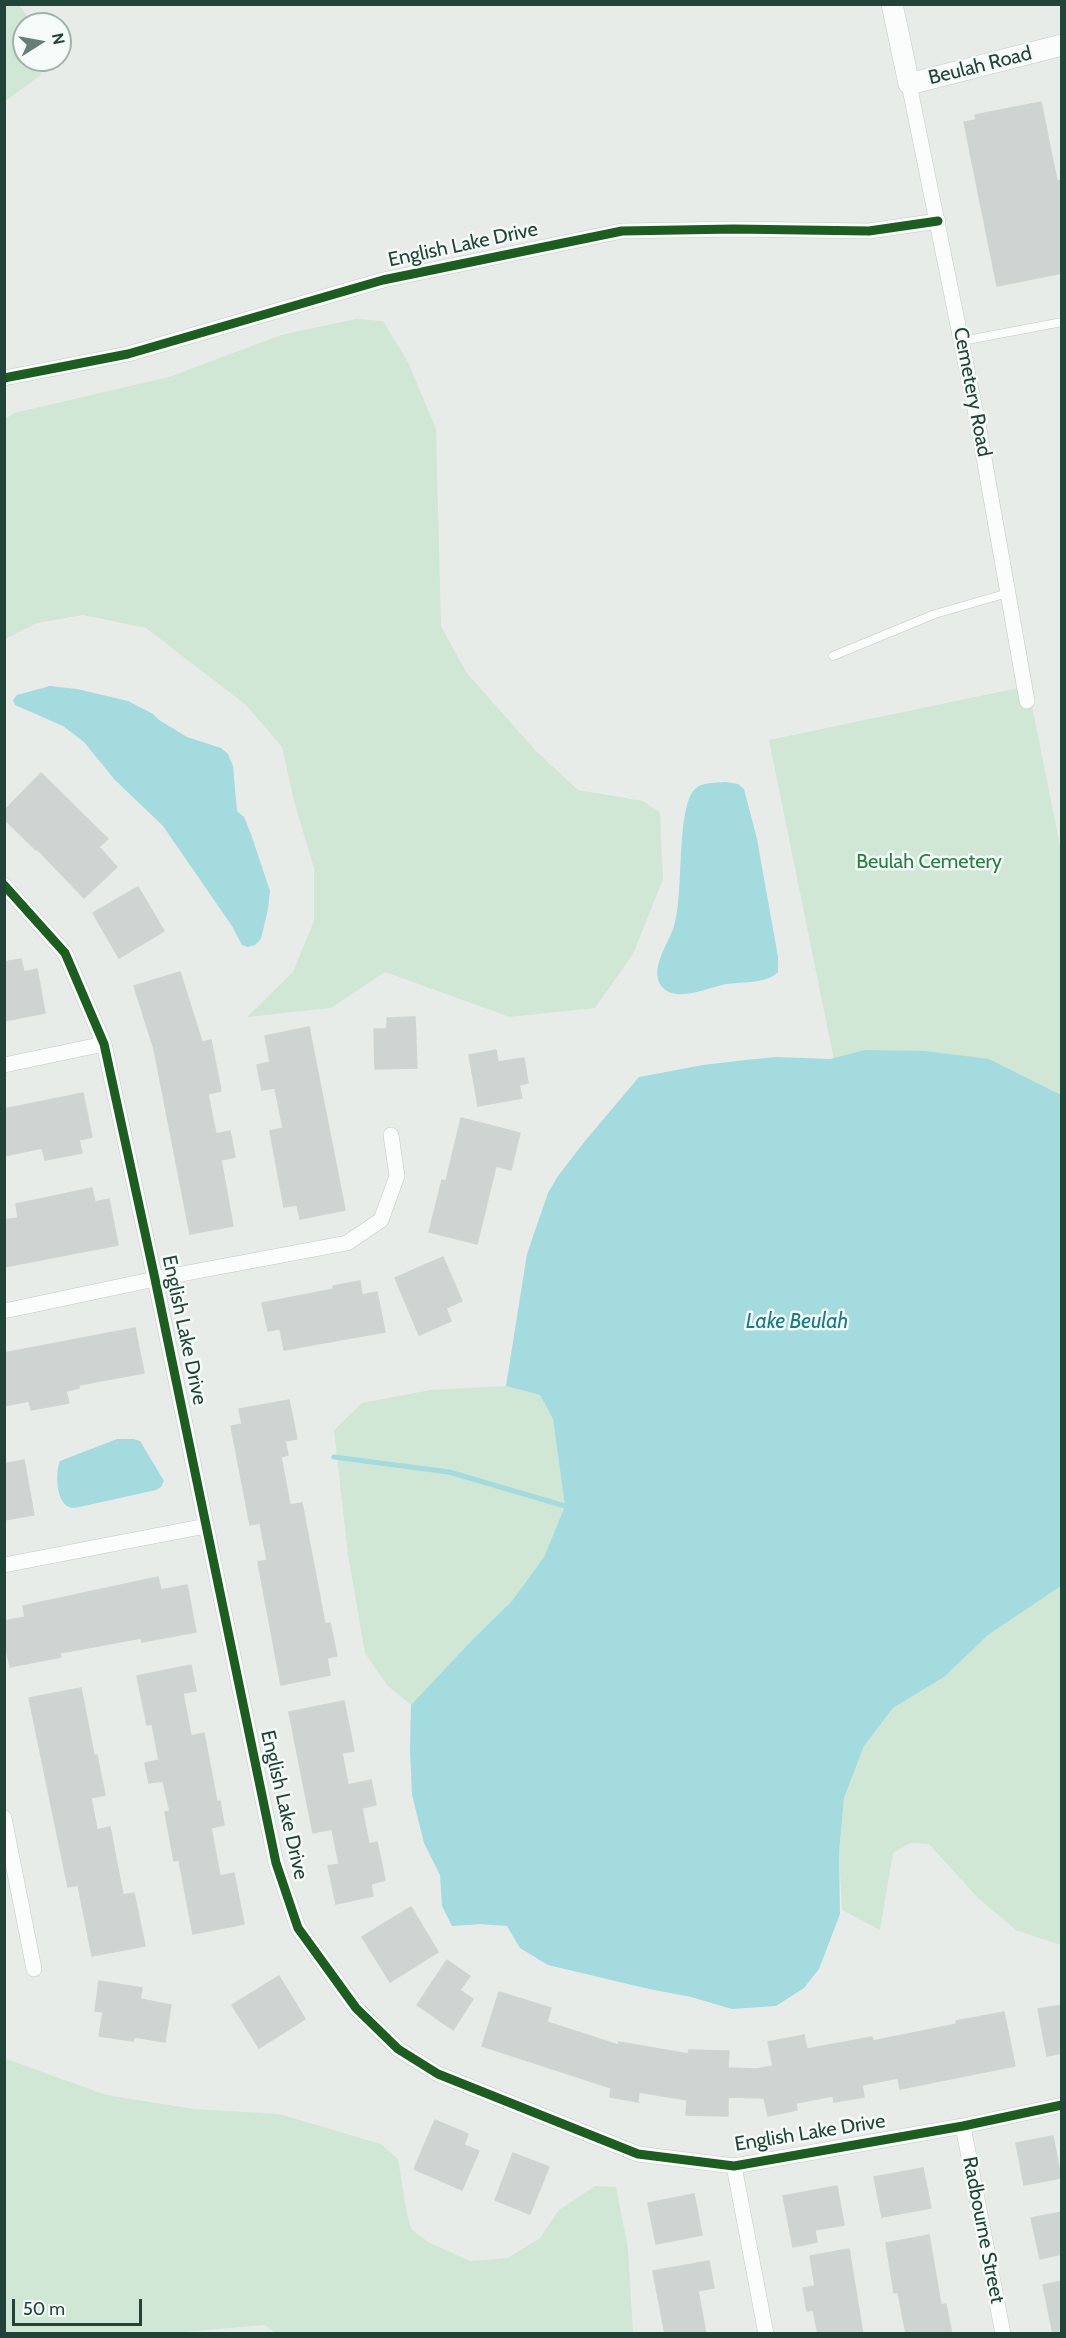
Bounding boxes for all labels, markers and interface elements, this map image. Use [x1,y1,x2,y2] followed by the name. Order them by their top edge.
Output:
[12,12,72,72] north arrow
[48,31,69,46] text: N
[926,42,1034,90] street label: Beulah Road
[386,217,540,273] street label: English Lake Drive
[948,325,996,459] street label: Cemetery Road
[856,850,1002,874] park label: Beulah Cemetery
[156,1253,212,1407] street label: English Lake Drive
[746,1309,848,1335] water label: Lake Beulah
[255,1728,313,1882] street label: English Lake Drive
[733,2109,887,2157] street label: English Lake Drive
[957,2155,1009,2305] street label: Radbourne Street
[15,2287,146,2325] scale bar
[23,2298,65,2320] text: 50 m

